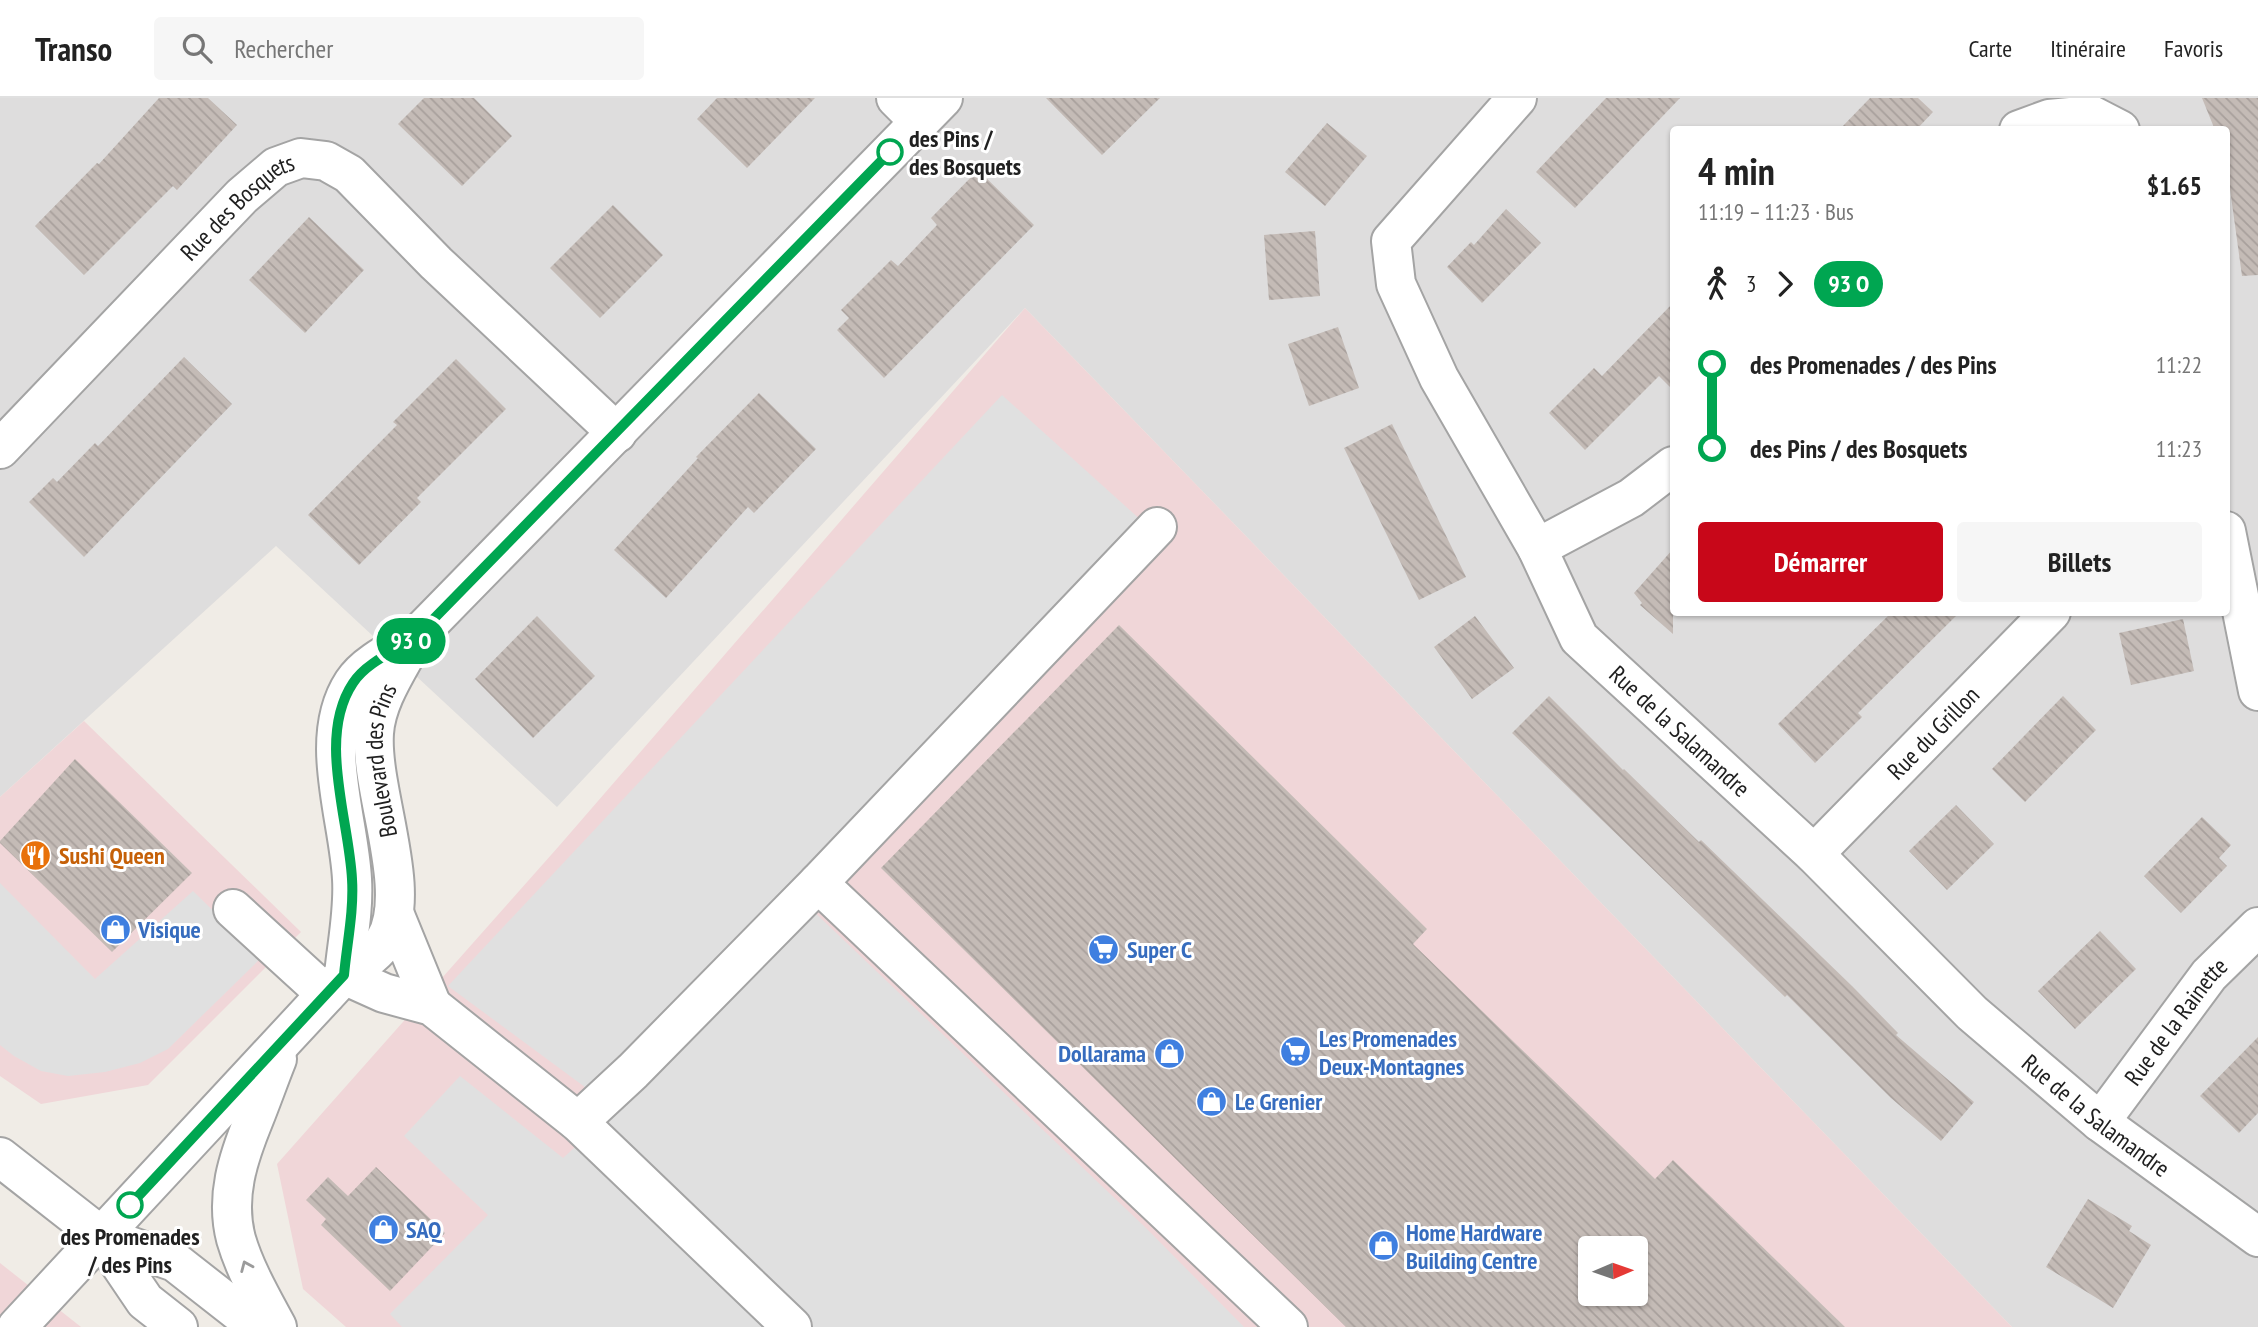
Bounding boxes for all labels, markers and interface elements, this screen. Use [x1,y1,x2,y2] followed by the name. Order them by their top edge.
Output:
[154,17,644,80] search box
[35,27,112,70] text: Transo
[178,29,216,67] icon: search
[234,32,333,65] text: Rechercher
[1968,33,2012,64] text: Carte
[2050,33,2126,64] text: Itinéraire
[2164,33,2223,64] text: Favoris
[909,123,1021,182] place label: des Pins / des Bosquets
[877,139,903,165] marker: des Pins / des Bosquets
[173,146,298,267] street label: Rue des Bosquets
[1698,146,1775,195] text: 4 min
[2147,169,2202,202] text: $1.65
[1698,197,1854,226] text: 11:19 – 11:23 · Bus
[1698,265,1736,303] icon: walk
[1766,265,1804,303] icon: forward
[1828,268,1869,299] text: 93 O
[1746,269,1756,298] text: 3
[1750,348,1997,381] text: des Promenades / des Pins
[2156,350,2202,379] text: 11:22
[1750,432,1967,465] text: des Pins / des Bosquets
[2156,434,2202,463] text: 11:23
[1698,522,1943,602] button: Démarrer
[1957,522,2202,602] button: Billets
[362,618,460,664] line badge: 93 O
[391,625,431,656] text: 93 O
[1603,658,1757,803] street label: Rue de la Salamandre
[358,678,404,840] street label: Boulevard des Pins
[1880,679,1986,786] street label: Rue du Grillon
[19,838,53,872] restaurant icon: Sushi Queen
[59,840,165,871] place label: Sushi Queen
[98,912,132,946] shop icon: Visique
[137,914,201,945] place label: Visique
[1087,932,1121,966] supermarket icon: Super C
[1127,934,1192,965] place label: Super C
[2117,950,2234,1091] street label: Rue de la Rainette
[1319,1023,1464,1082] place label: Les Promenades Deux-Montagnes
[1279,1035,1313,1069] supermarket icon: Les Promenades Deux-Montagnes
[1152,1036,1186,1070] shop icon: Dollarama
[1058,1038,1146,1069] place label: Dollarama
[2016,1047,2176,1183] street label: Rue de la Salamandre
[1195,1084,1229,1118] shop icon: Le Grenier
[1235,1086,1323,1117] place label: Le Grenier
[117,1192,143,1218] marker: des Promenades / des Pins
[366,1212,400,1246] shop icon: SAQ
[406,1214,442,1245] place label: SAQ
[1406,1217,1543,1276] place label: Home Hardware Building Centre
[60,1221,200,1280] place label: des Promenades / des Pins
[1366,1229,1400,1263] shop icon: Home Hardware Building Centre
[1578,1236,1648,1306] north arrow
[1578,1236,1648,1306] map controls
[240,1261,254,1273] one-way arrow

